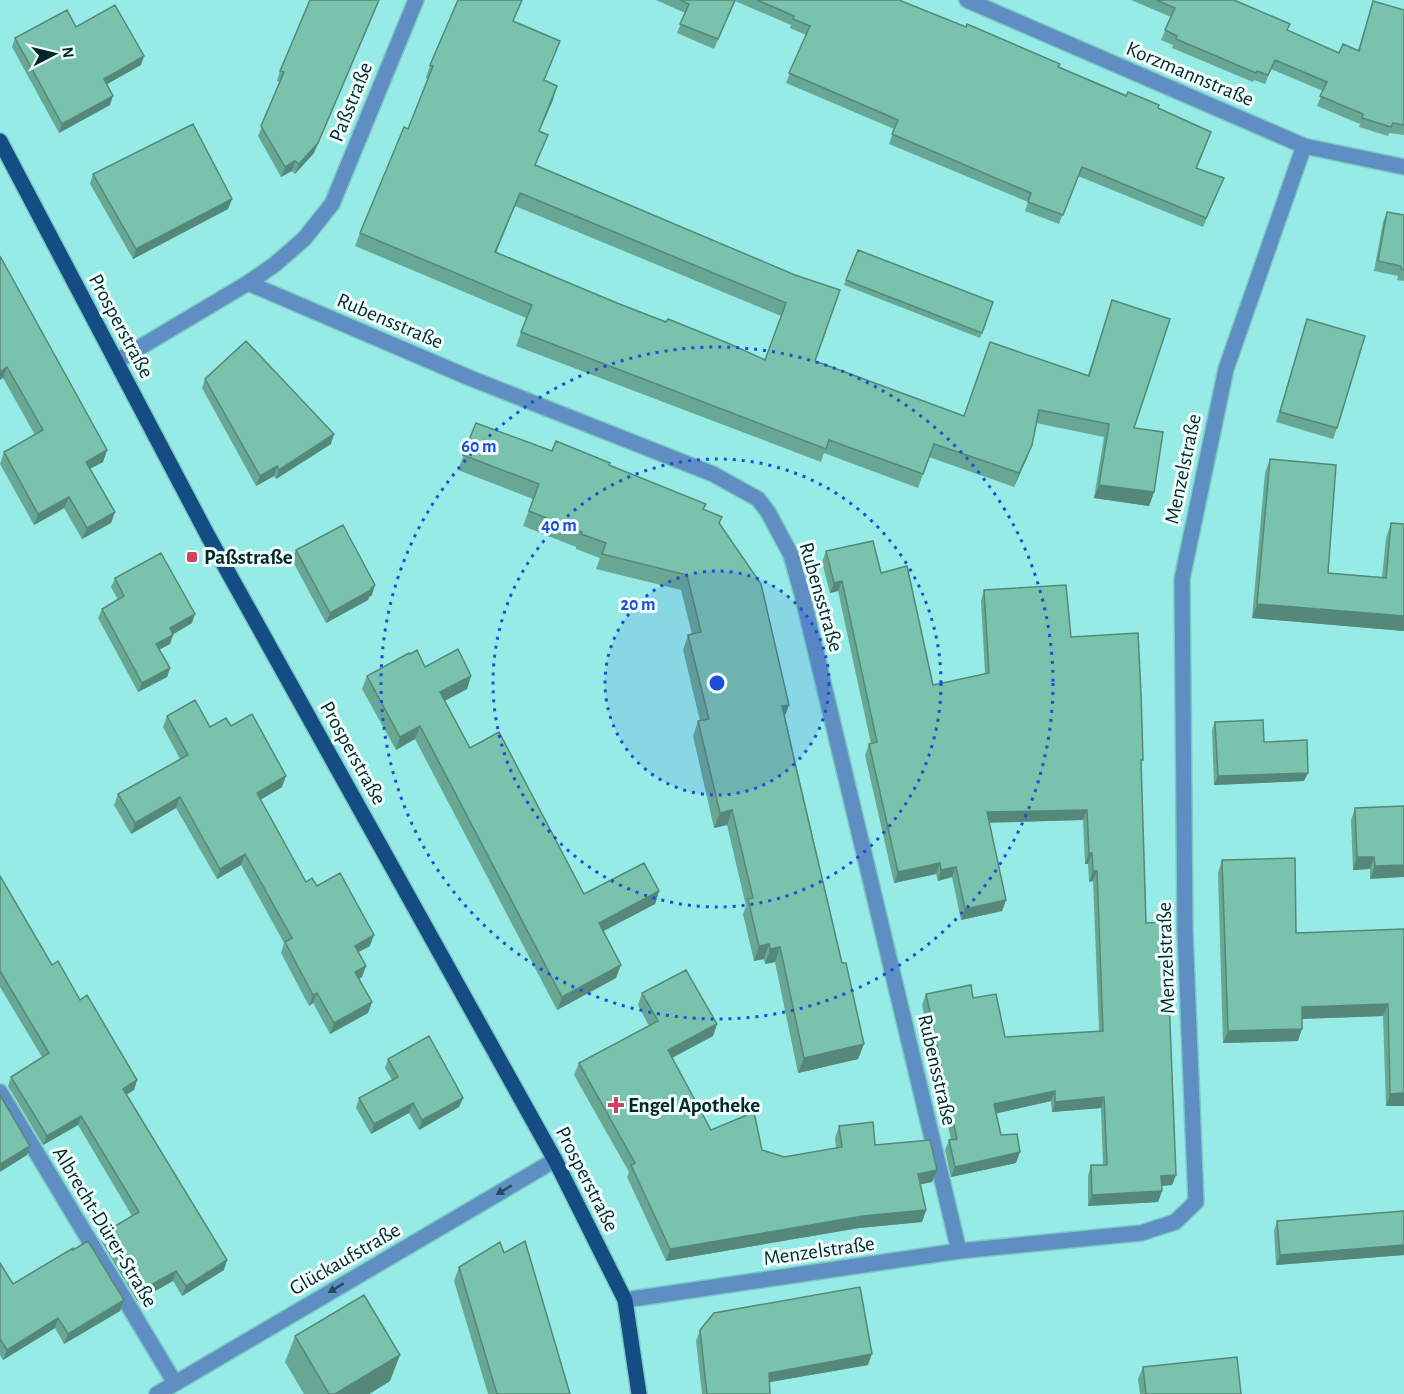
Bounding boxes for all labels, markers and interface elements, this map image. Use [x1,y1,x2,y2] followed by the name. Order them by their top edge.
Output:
[24,24,84,84] north arrow
[1123,38,1257,110] street label: Korzmannstraße
[59,46,77,59] text: N
[326,59,376,145] street label: Paßstraße
[85,270,157,382] street label: Prosperstraße
[334,289,446,353] street label: Rubensstraße
[1161,412,1205,526] street label: Menzelstraße
[461,438,497,456] text: 60 m
[541,517,577,535] text: 40 m
[795,540,847,654] street label: Rubensstraße
[204,547,293,568] place label: Paßstraße
[185,550,199,564] marker: Paßstraße
[620,596,656,614] text: 20 m
[707,673,727,693] centre of rings
[316,698,390,808] street label: Prosperstraße
[1154,902,1178,1014] street label: Menzelstraße
[914,1013,960,1127] street label: Rubensstraße
[628,1095,760,1116] place label: Engel Apotheke
[609,1098,623,1112] marker: Engel Apotheke
[552,1123,622,1235] street label: Prosperstraße
[49,1143,161,1311] street label: Albrecht-Dürer-Straße
[496,1184,512,1195] one-way arrow
[286,1219,404,1299] street label: Glückaufstraße
[762,1233,876,1269] street label: Menzelstraße
[328,1283,344,1294] one-way arrow

